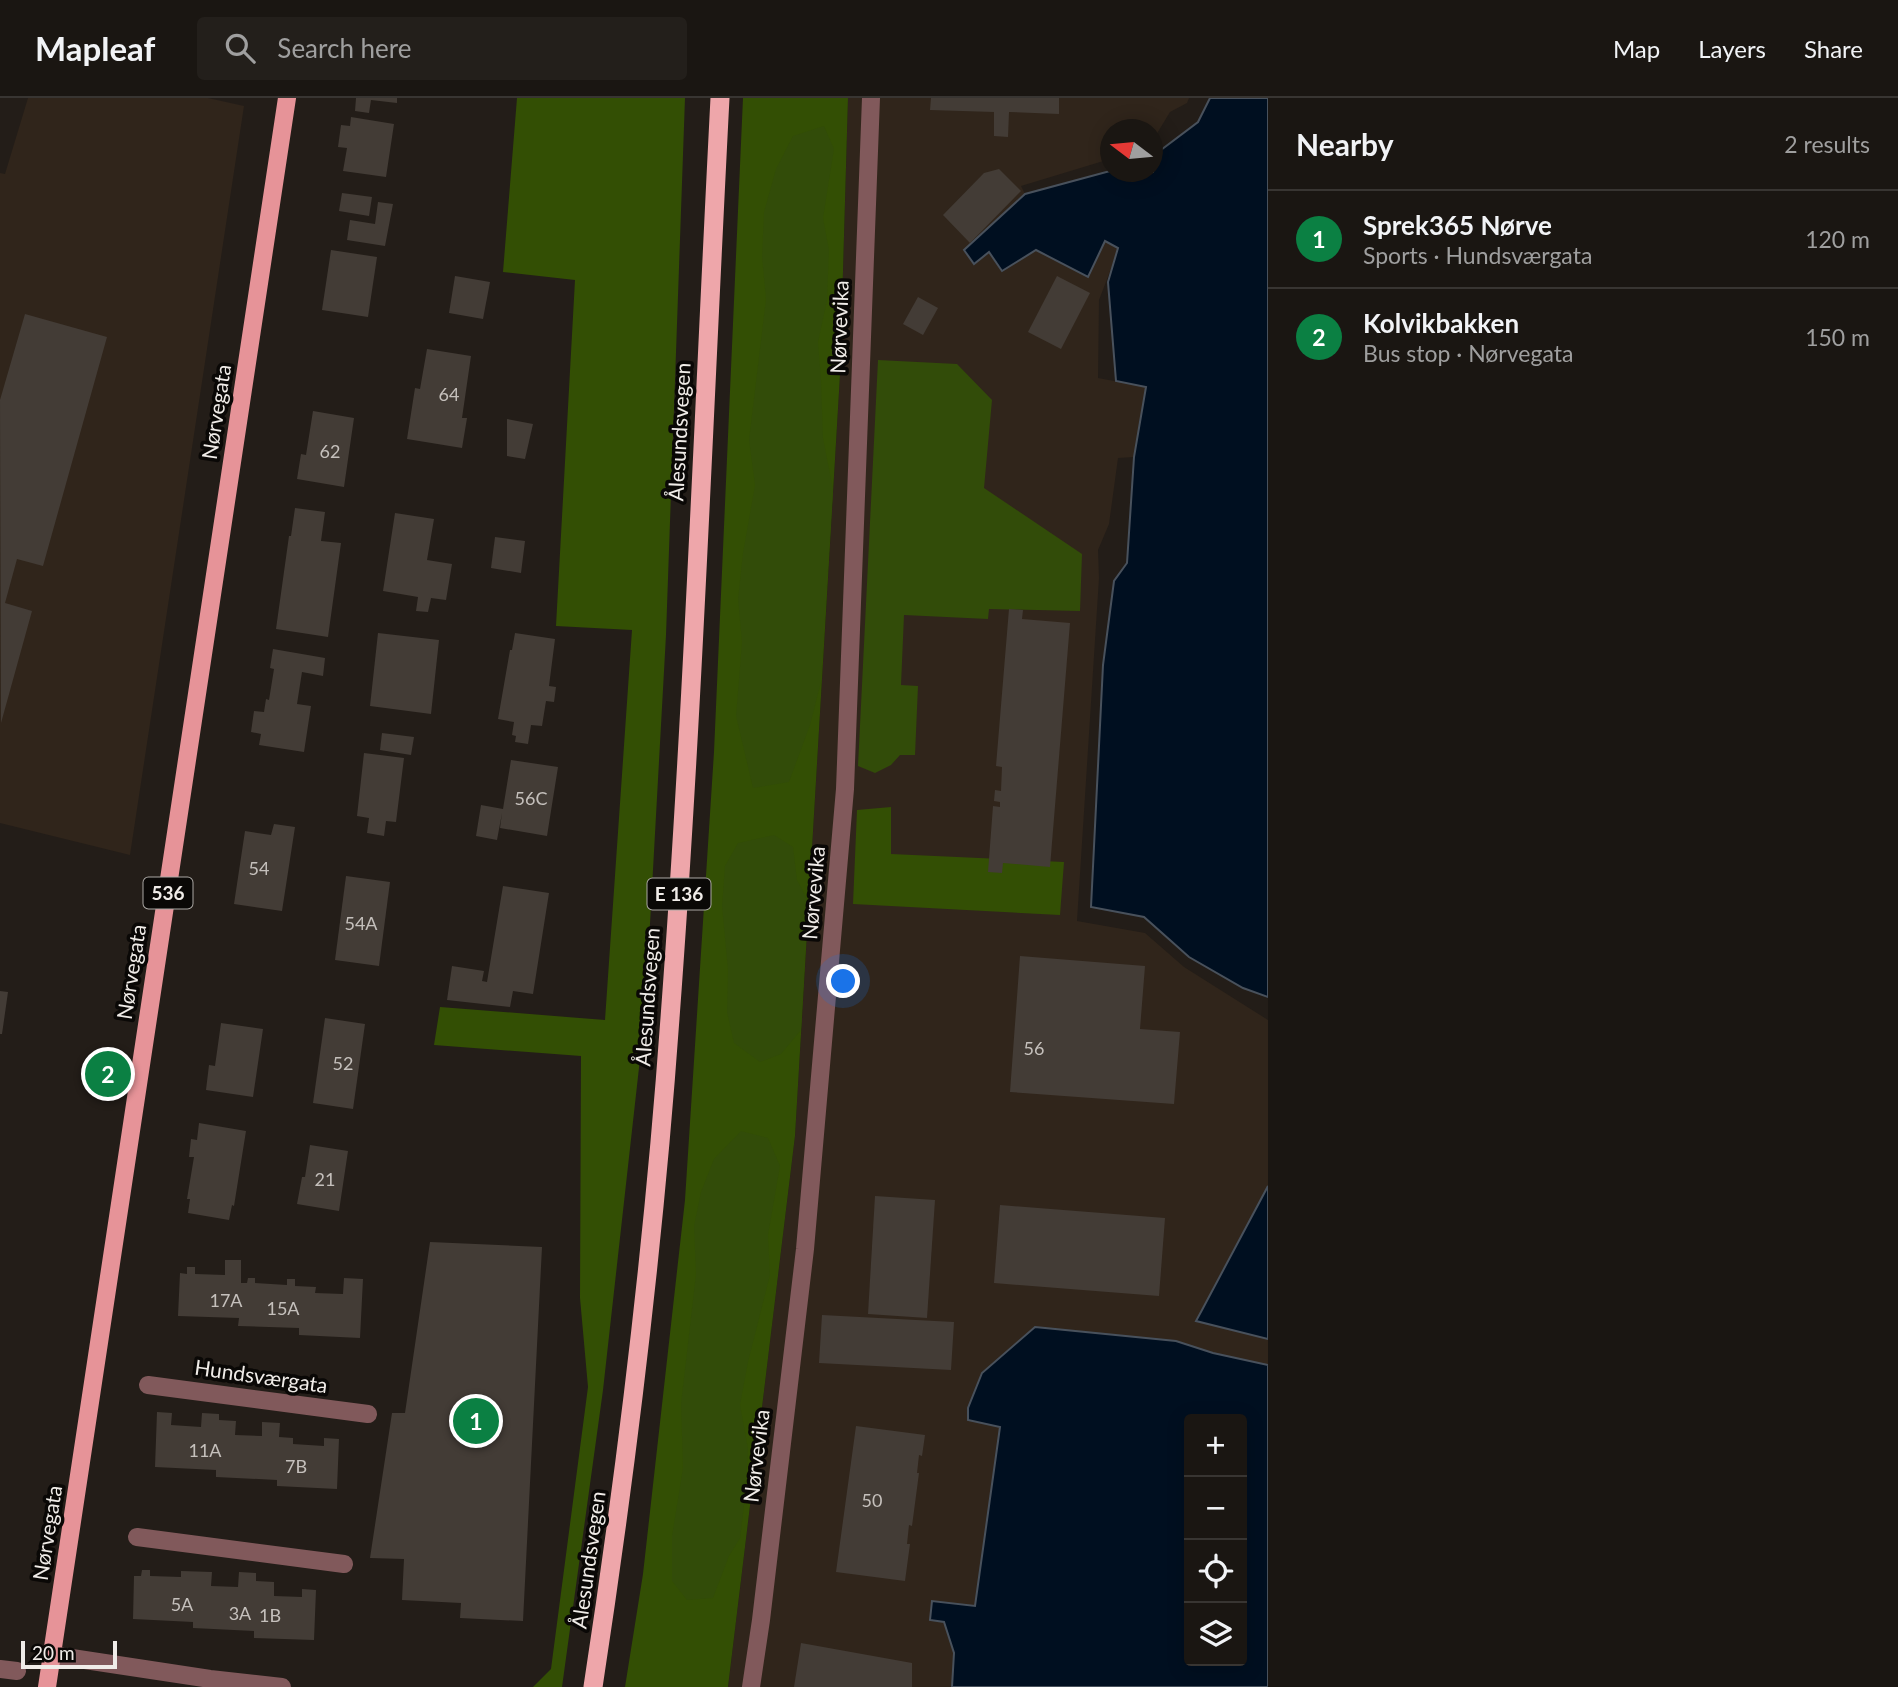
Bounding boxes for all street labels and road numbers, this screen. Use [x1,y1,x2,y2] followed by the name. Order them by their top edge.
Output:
[824,280,853,374] street label: Nørvevika
[196,362,235,461] street label: Nørvegata
[662,362,695,502] street label: Ålesundsvegen
[796,845,829,941] street label: Nørvevika
[144,878,192,908] road number: 536
[648,878,710,909] road number: E 136
[111,922,150,1021] street label: Nørvegata
[629,927,664,1067] street label: Ålesundsvegen
[193,1354,329,1397] street label: Hundsværgata
[737,1408,774,1504] street label: Nørvevika
[27,1483,66,1582] street label: Nørvegata
[565,1489,610,1630] street label: Ålesundsvegen

